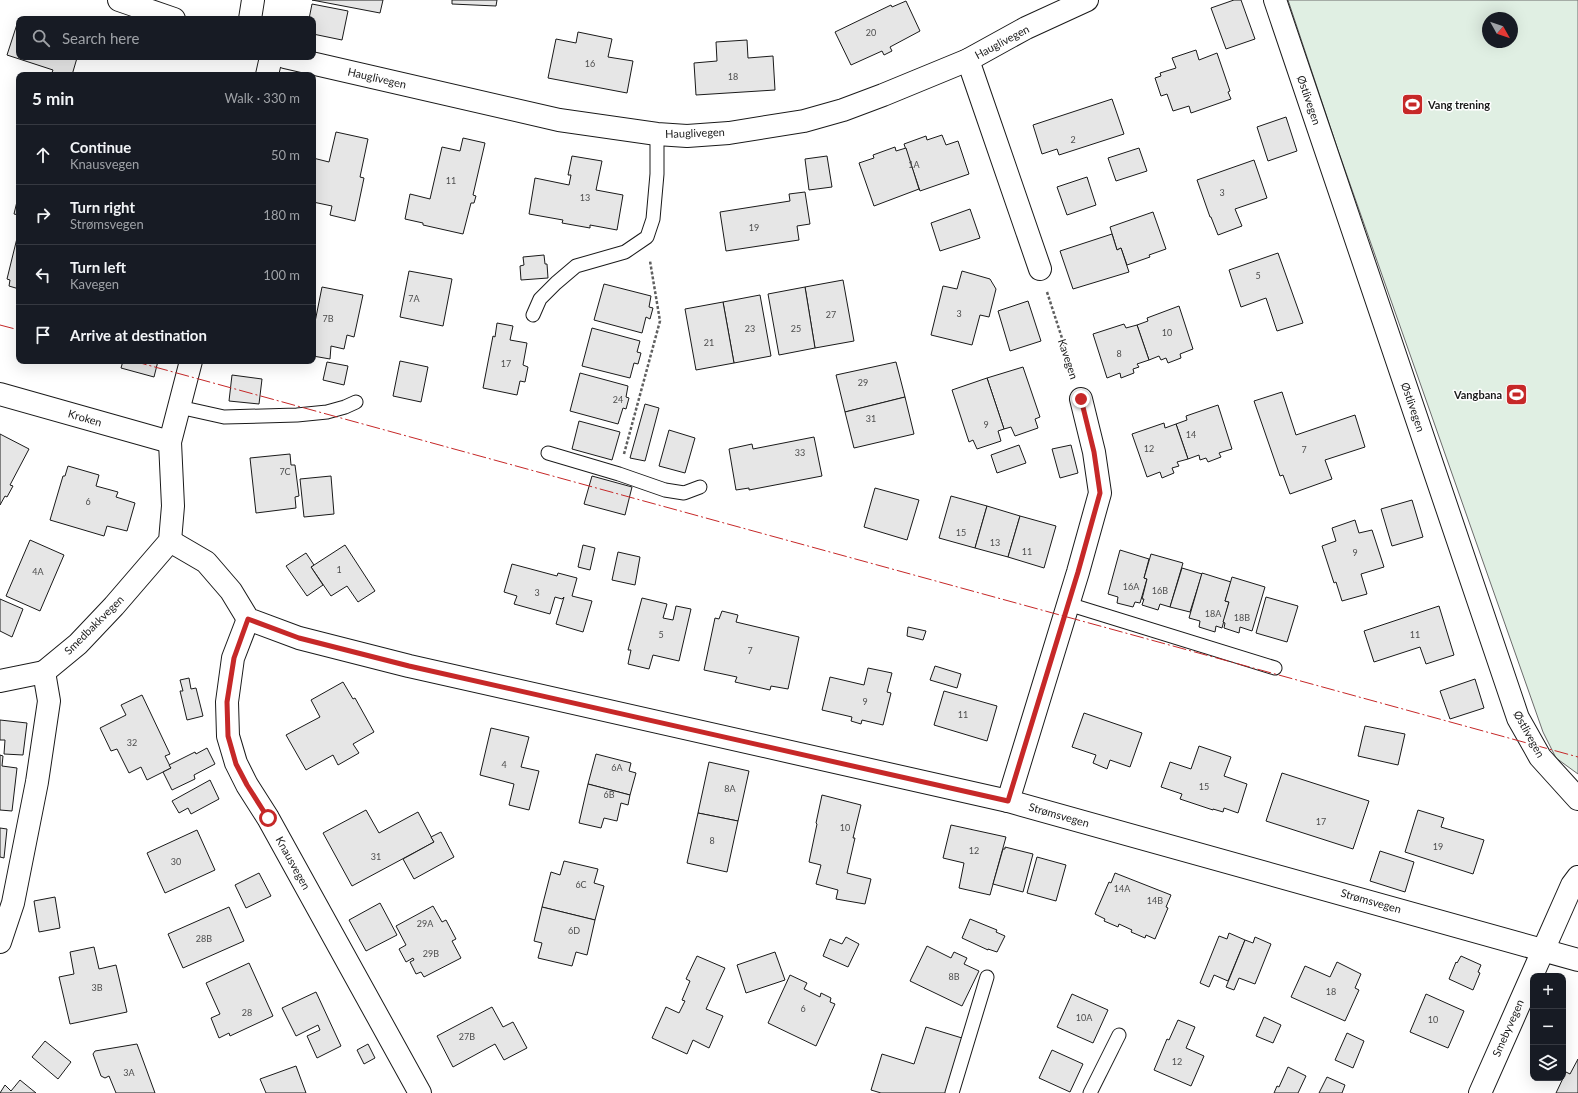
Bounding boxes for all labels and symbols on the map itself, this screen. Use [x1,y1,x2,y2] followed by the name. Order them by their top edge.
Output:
[1482,12,1518,48] north arrow
[972,22,1031,61] street label: Hauglivegen
[866,27,876,38] house number: 20
[585,58,595,69] house number: 16
[347,64,408,91] street label: Hauglivegen
[728,71,738,82] house number: 18
[1295,73,1324,126] street label: Østlivegen
[1399,92,1425,118] sports icon: Vang trening
[1427,98,1490,111] place label: Vang trening
[665,125,725,140] street label: Hauglivegen
[1070,134,1076,145] house number: 2
[908,159,921,170] house number: 1A
[446,175,456,186] house number: 11
[1219,187,1225,198] house number: 3
[580,192,590,203] house number: 13
[749,222,759,233] house number: 19
[1255,270,1261,281] house number: 5
[408,293,421,304] house number: 7A
[956,308,962,319] house number: 3
[826,309,836,320] house number: 27
[322,313,334,324] house number: 7B
[745,323,755,334] house number: 23
[791,323,801,334] house number: 25
[1162,327,1172,338] house number: 10
[704,337,714,348] house number: 21
[1056,337,1081,381] street label: Kavegen
[1116,348,1122,359] house number: 8
[501,358,511,369] house number: 17
[858,377,868,388] house number: 29
[1399,380,1428,433] street label: Østlivegen
[1504,382,1530,408] sports icon: Vangbana
[1453,388,1502,401] place label: Vangbana
[1072,390,1090,408] route end
[613,394,623,405] house number: 24
[67,407,104,429] street label: Kroken
[866,413,876,424] house number: 31
[983,419,989,430] house number: 9
[1186,429,1196,440] house number: 14
[1144,443,1154,454] house number: 12
[1301,444,1307,455] house number: 7
[795,447,805,458] house number: 33
[279,466,291,477] house number: 7C
[85,496,91,507] house number: 6
[956,527,966,538] house number: 15
[990,537,1000,548] house number: 13
[1022,546,1032,557] house number: 11
[1352,547,1358,558] house number: 9
[336,564,342,575] house number: 1
[32,566,45,577] house number: 4A
[1123,581,1140,592] house number: 16A
[1152,585,1168,596] house number: 16B
[534,587,540,598] house number: 3
[61,592,126,657] street label: Smedbakkvegen
[1205,608,1222,619] house number: 18A
[1234,612,1250,623] house number: 18B
[658,629,664,640] house number: 5
[1410,629,1420,640] house number: 11
[747,645,753,656] house number: 7
[862,696,868,707] house number: 9
[1511,708,1548,759] street label: Østlivegen
[958,709,968,720] house number: 11
[127,737,137,748] house number: 32
[501,759,507,770] house number: 4
[611,762,624,773] house number: 6A
[1199,781,1209,792] house number: 15
[724,783,737,794] house number: 8A
[603,789,615,800] house number: 6B
[1027,800,1091,829] street label: Strømsvegen
[259,809,277,827] route start
[1316,816,1326,827] house number: 17
[840,822,850,833] house number: 10
[274,834,313,892] street label: Knausvegen
[709,835,715,846] house number: 8
[1433,841,1443,852] house number: 19
[969,845,979,856] house number: 12
[371,851,381,862] house number: 31
[171,856,181,867] house number: 30
[575,879,587,890] house number: 6C
[1114,883,1131,894] house number: 14A
[1339,886,1403,915] street label: Strømsvegen
[1147,895,1163,906] house number: 14B
[417,918,434,929] house number: 29A
[568,925,580,936] house number: 6D
[196,933,212,944] house number: 28B
[423,948,439,959] house number: 29B
[948,971,960,982] house number: 8B
[91,982,103,993] house number: 3B
[1326,986,1336,997] house number: 18
[1489,997,1526,1058] street label: Smebyvegen
[800,1003,806,1014] house number: 6
[242,1007,252,1018] house number: 28
[1076,1012,1093,1023] house number: 10A
[1428,1014,1438,1025] house number: 10
[459,1031,475,1042] house number: 27B
[1172,1056,1182,1067] house number: 12
[123,1067,136,1078] house number: 3A

